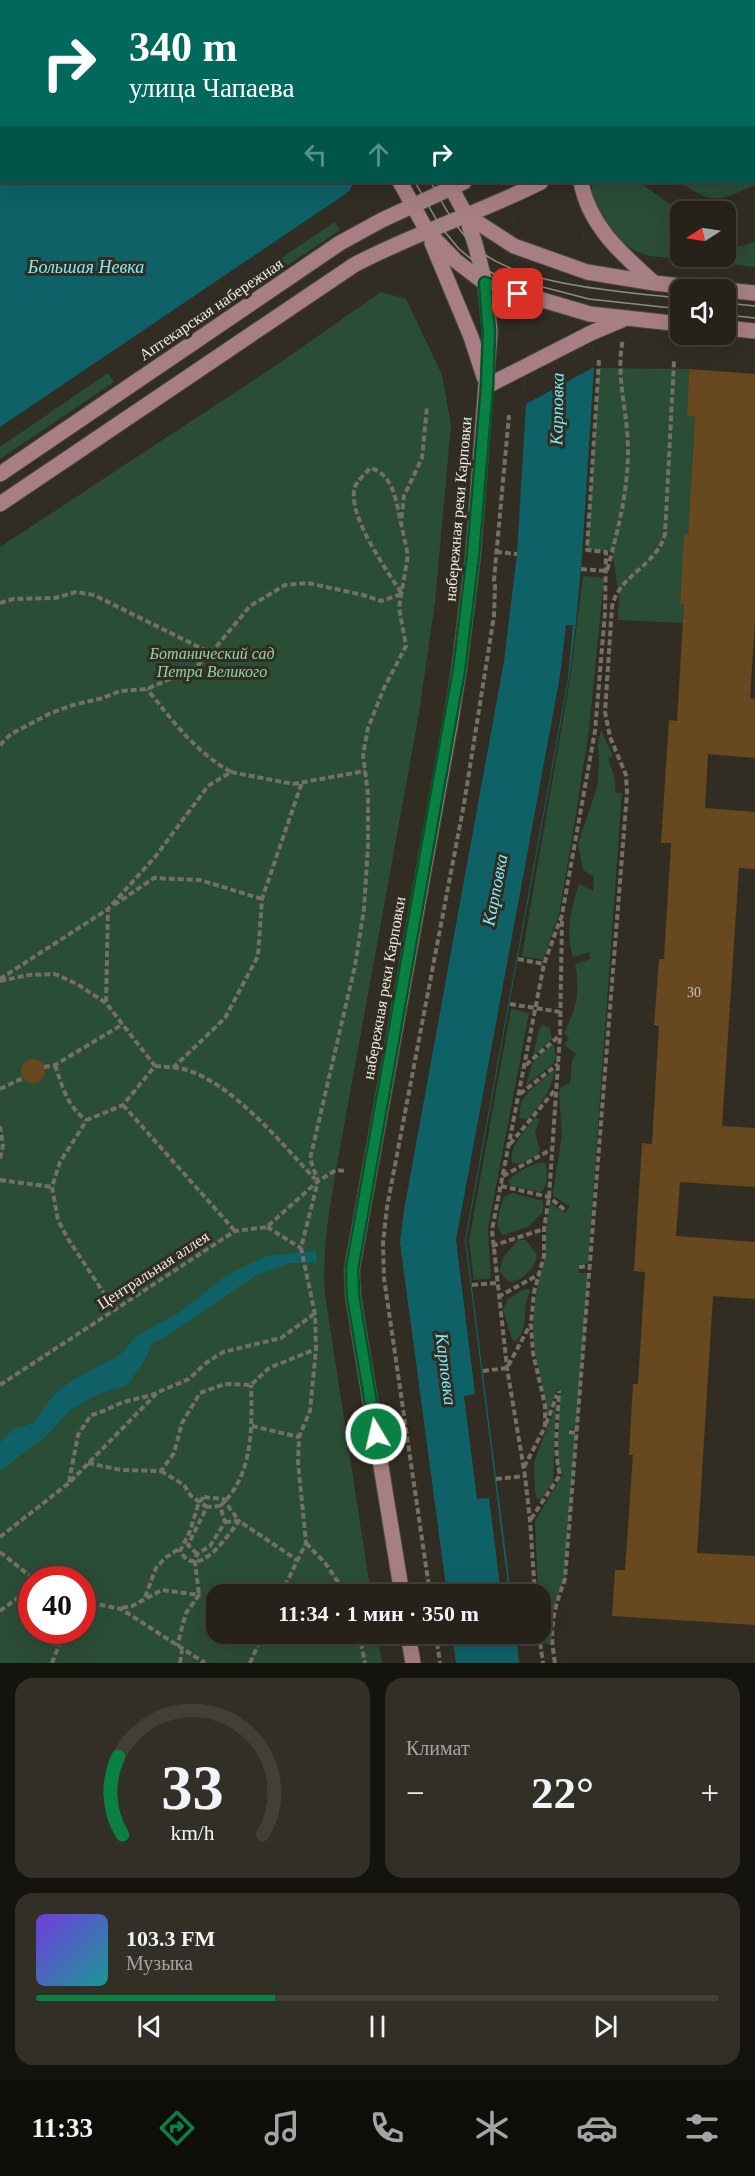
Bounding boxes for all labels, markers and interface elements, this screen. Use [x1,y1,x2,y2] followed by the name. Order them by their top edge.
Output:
[30,24,108,102] icon: right
[129,24,238,70] text: 340 m
[129,73,294,103] text: улица Чапаева
[299,138,332,171] icon: left
[362,138,395,171] icon: ahead
[425,138,458,171] icon: right
[670,201,736,267] north arrow
[670,201,736,345] map controls
[136,254,287,364] street label: Аптекарская набережная
[27,257,144,277] water label: Большая Невка
[492,268,543,319] pin
[501,277,534,310] icon: arrive
[670,279,736,345] button: sound
[546,372,568,447] water label: Карповка
[441,416,476,602] street label: набережная реки Карповки
[148,645,275,681] park label: Ботанический сад Петра Великого
[478,852,512,929] water label: Карповка
[360,895,410,1081] street label: набережная реки Карповки
[687,985,701,1000] house number: 30
[94,1227,213,1313] street label: Центральная аллея
[432,1331,460,1406] water label: Карповка
[344,1402,408,1466] position arrow
[18,1566,96,1644] speed limit sign: 40
[278,1601,479,1626] text: 11:34 · 1 мин · 350 m
[406,1737,470,1759] text: Климат
[161,1753,224,1822] text: 33
[531,1768,594,1818] text: 22°
[406,1775,425,1811] text: −
[700,1775,719,1811] text: +
[170,1821,215,1845] text: km/h
[126,1926,215,1951] text: 103.3 FM
[126,1952,193,1974] text: Музыка
[133,2010,166,2043] icon: previous
[361,2010,394,2043] icon: pause
[589,2010,622,2043] icon: next
[156,2107,198,2149] icon: directions
[261,2107,303,2149] icon: music
[366,2107,408,2149] icon: phone
[471,2107,513,2149] icon: climate
[576,2107,618,2149] icon: car
[681,2107,723,2149] icon: filters
[32,2113,93,2143] text: 11:33

